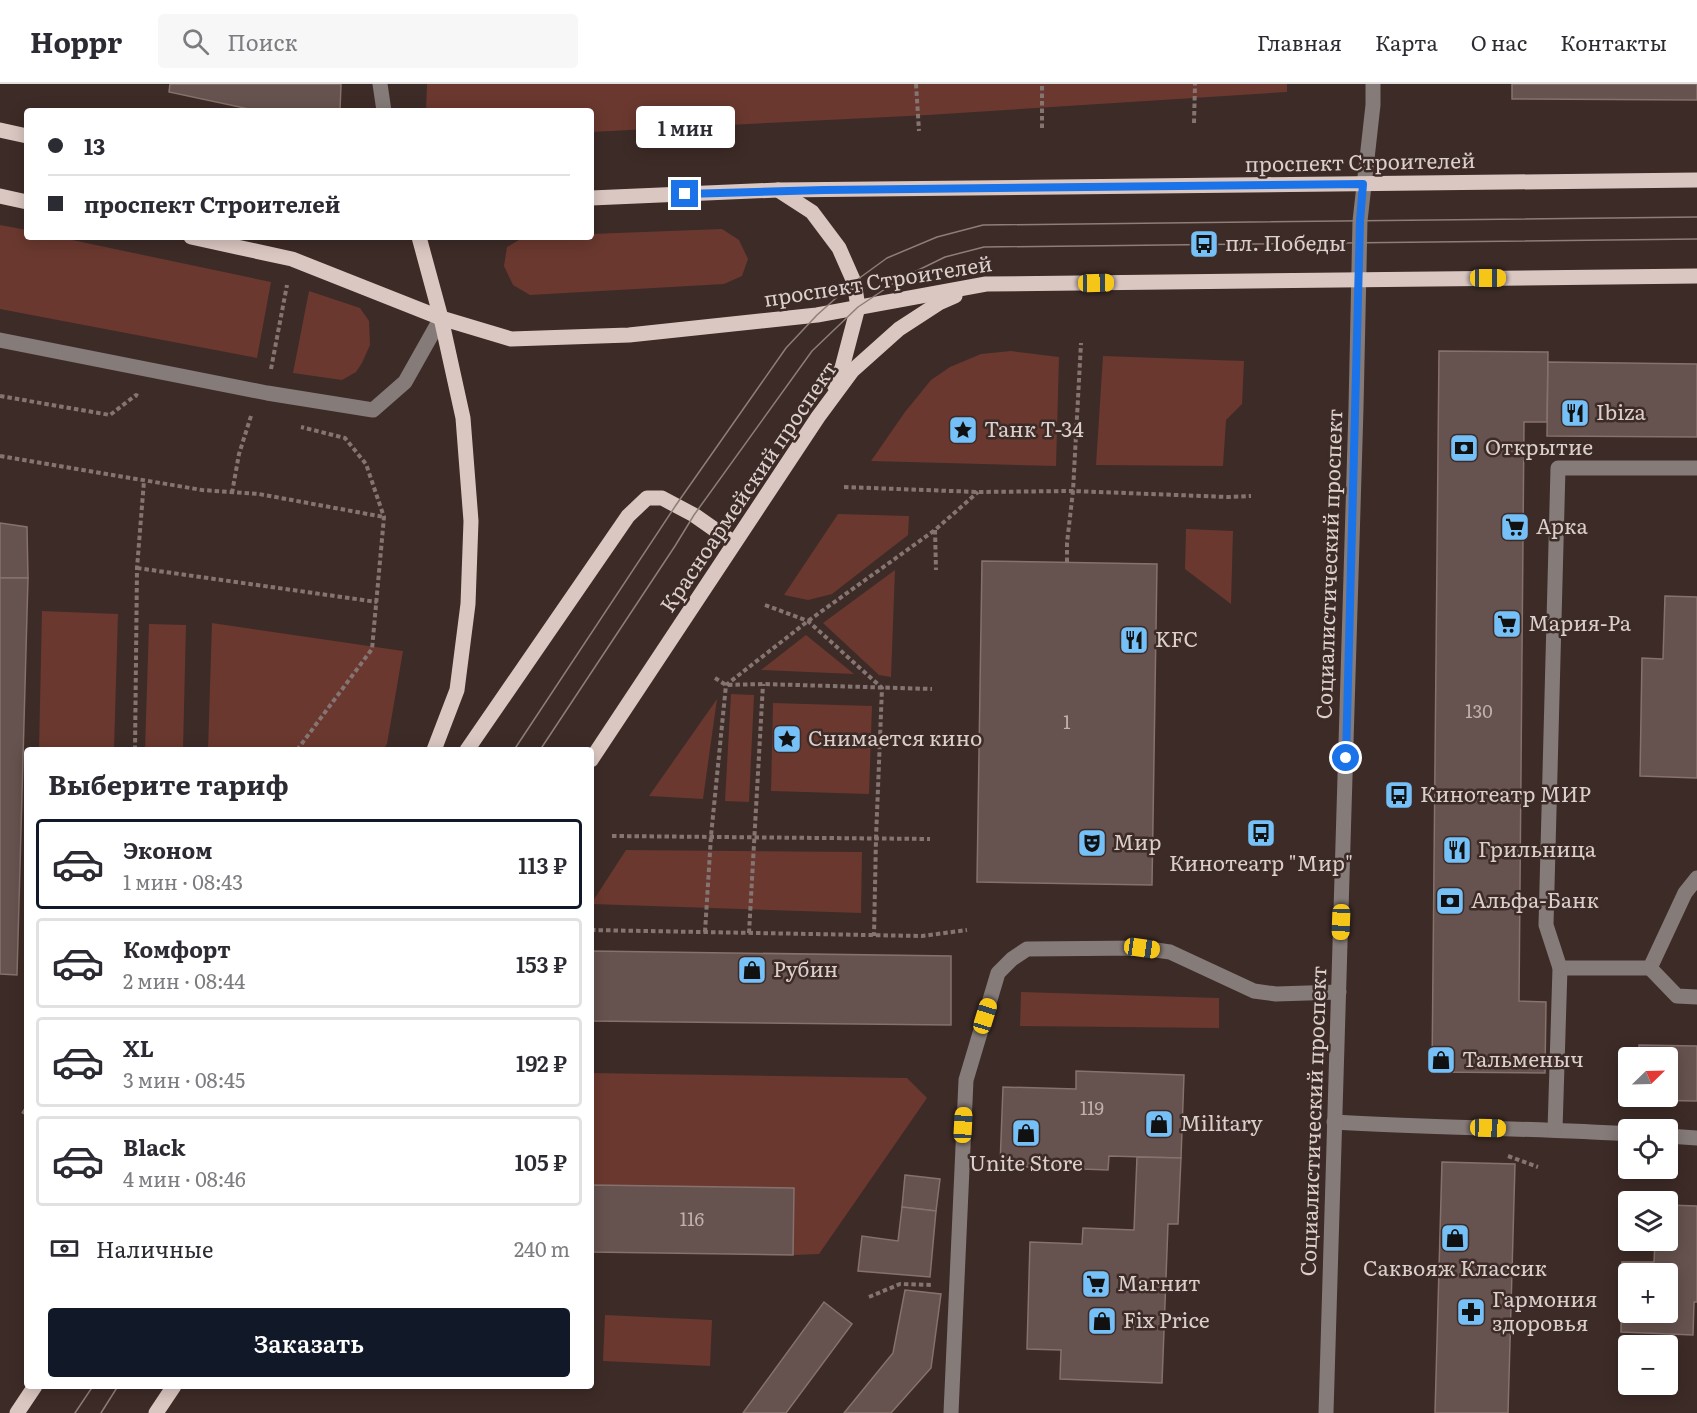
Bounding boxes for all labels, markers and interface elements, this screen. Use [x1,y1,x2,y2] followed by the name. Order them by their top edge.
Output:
[158,14,578,68] search box
[30,20,122,62] text: Hoppr
[179,25,212,58] icon: search
[227,25,298,58] text: Поиск
[1257,26,1342,57] text: Главная
[1375,26,1438,57] text: Карта
[1471,26,1527,57] text: О нас
[1560,26,1667,57] text: Контакты
[636,107,734,149] callout: 1 мин
[658,112,713,142] text: 1 мин
[84,129,105,162] text: 13
[1244,143,1476,178] street label: проспект Строителей
[671,180,698,207] route end
[84,187,340,220] text: проспект Строителей
[1225,226,1346,257] place label: пл. Победы
[1188,228,1220,260] bus stop icon: пл. Победы
[761,246,994,313] street label: проспект Строителей
[1470,269,1506,287] car
[1078,274,1114,292] car
[651,354,843,618] street label: Красноармейский проспект
[1596,395,1647,426] place label: Ibiza
[1559,397,1591,429] restaurant icon: Ibiza
[1307,408,1348,720] street label: Социалистический проспект
[984,412,1084,443] place label: Танк Т-34
[947,414,979,446] place icon: Танк Т-34
[1485,430,1593,461] place label: Открытие
[1448,432,1480,464] bank icon: Открытие
[1536,509,1589,540] place label: Арка
[1499,511,1531,543] supermarket icon: Арка
[1528,606,1632,637] place label: Мария-Ра
[1491,608,1523,640] supermarket icon: Мария-Ра
[1155,622,1198,653] place label: KFC
[1118,624,1150,656] restaurant icon: KFC
[1465,697,1493,724] house number: 130
[1063,708,1071,735] house number: 1
[808,721,982,752] place label: Снимается кино
[771,723,803,755] place icon: Снимается кино
[1332,744,1359,771] route start
[48,763,289,803] text: Выберите тариф
[1420,777,1591,808] place label: Кинотеатр МИР
[1383,779,1415,811] bus stop icon: Кинотеатр МИР
[1245,817,1277,849] bus stop icon: Кинотеатр "Мир"
[1113,825,1161,856] place label: Мир
[1076,827,1108,859] theatre icon: Мир
[1478,832,1597,863] place label: Грильница
[123,833,212,866] text: Эконом
[1441,834,1473,866] restaurant icon: Грильница
[51,837,105,891] icon: car
[1169,846,1353,877] place label: Кинотеатр "Мир"
[518,848,567,881] text: 113 ₽
[123,866,243,896] text: 1 мин · 08:43
[1471,883,1599,914] place label: Альфа-Банк
[1434,885,1466,917] bank icon: Альфа-Банк
[1331,904,1351,940] car
[123,932,231,965] text: Комфорт
[51,936,105,990] icon: car
[1123,937,1161,959] car
[516,947,567,980] text: 153 ₽
[773,952,838,983] place label: Рубин
[736,954,768,986] shop icon: Рубин
[123,965,245,995] text: 2 мин · 08:44
[1291,965,1332,1277] street label: Социалистический проспект
[971,996,999,1036] car
[123,1031,154,1064] text: XL
[51,1035,105,1089] icon: car
[1462,1042,1584,1073] place label: Тальменыч
[1425,1044,1457,1076] shop icon: Тальменыч
[516,1046,567,1079] text: 192 ₽
[1618,1047,1678,1107] north arrow
[1618,1047,1678,1395] map controls
[123,1064,245,1094] text: 3 мин · 08:45
[1080,1094,1104,1121] house number: 119
[1180,1106,1264,1137] place label: Military
[953,1107,973,1143] car
[1143,1108,1175,1140] shop icon: Military
[1010,1117,1042,1149] shop icon: Unite Store
[1470,1118,1506,1138] car
[1618,1119,1678,1179] button: locate
[123,1130,185,1163] text: Black
[51,1134,105,1188] icon: car
[515,1145,567,1178] text: 105 ₽
[969,1146,1083,1177] place label: Unite Store
[123,1163,246,1193] text: 4 мин · 08:46
[1618,1191,1678,1251] button: layers
[680,1205,704,1232] house number: 116
[1439,1222,1471,1254] shop icon: Саквояж Классик
[48,1232,81,1265] icon: cash
[96,1232,214,1265] text: Наличные
[514,1233,570,1263] text: 240 m
[1363,1251,1548,1282] place label: Саквояж Классик
[1618,1263,1678,1323] button: +
[1117,1266,1201,1297] place label: Магнит
[1080,1268,1112,1300] supermarket icon: Магнит
[1492,1282,1597,1337] place label: Гармония здоровья
[1455,1296,1487,1328] pharmacy icon: Гармония здоровья
[1123,1303,1210,1334] place label: Fix Price
[1086,1305,1118,1337] shop icon: Fix Price
[48,1308,570,1377] button: Заказать
[1618,1335,1678,1395] button: −

